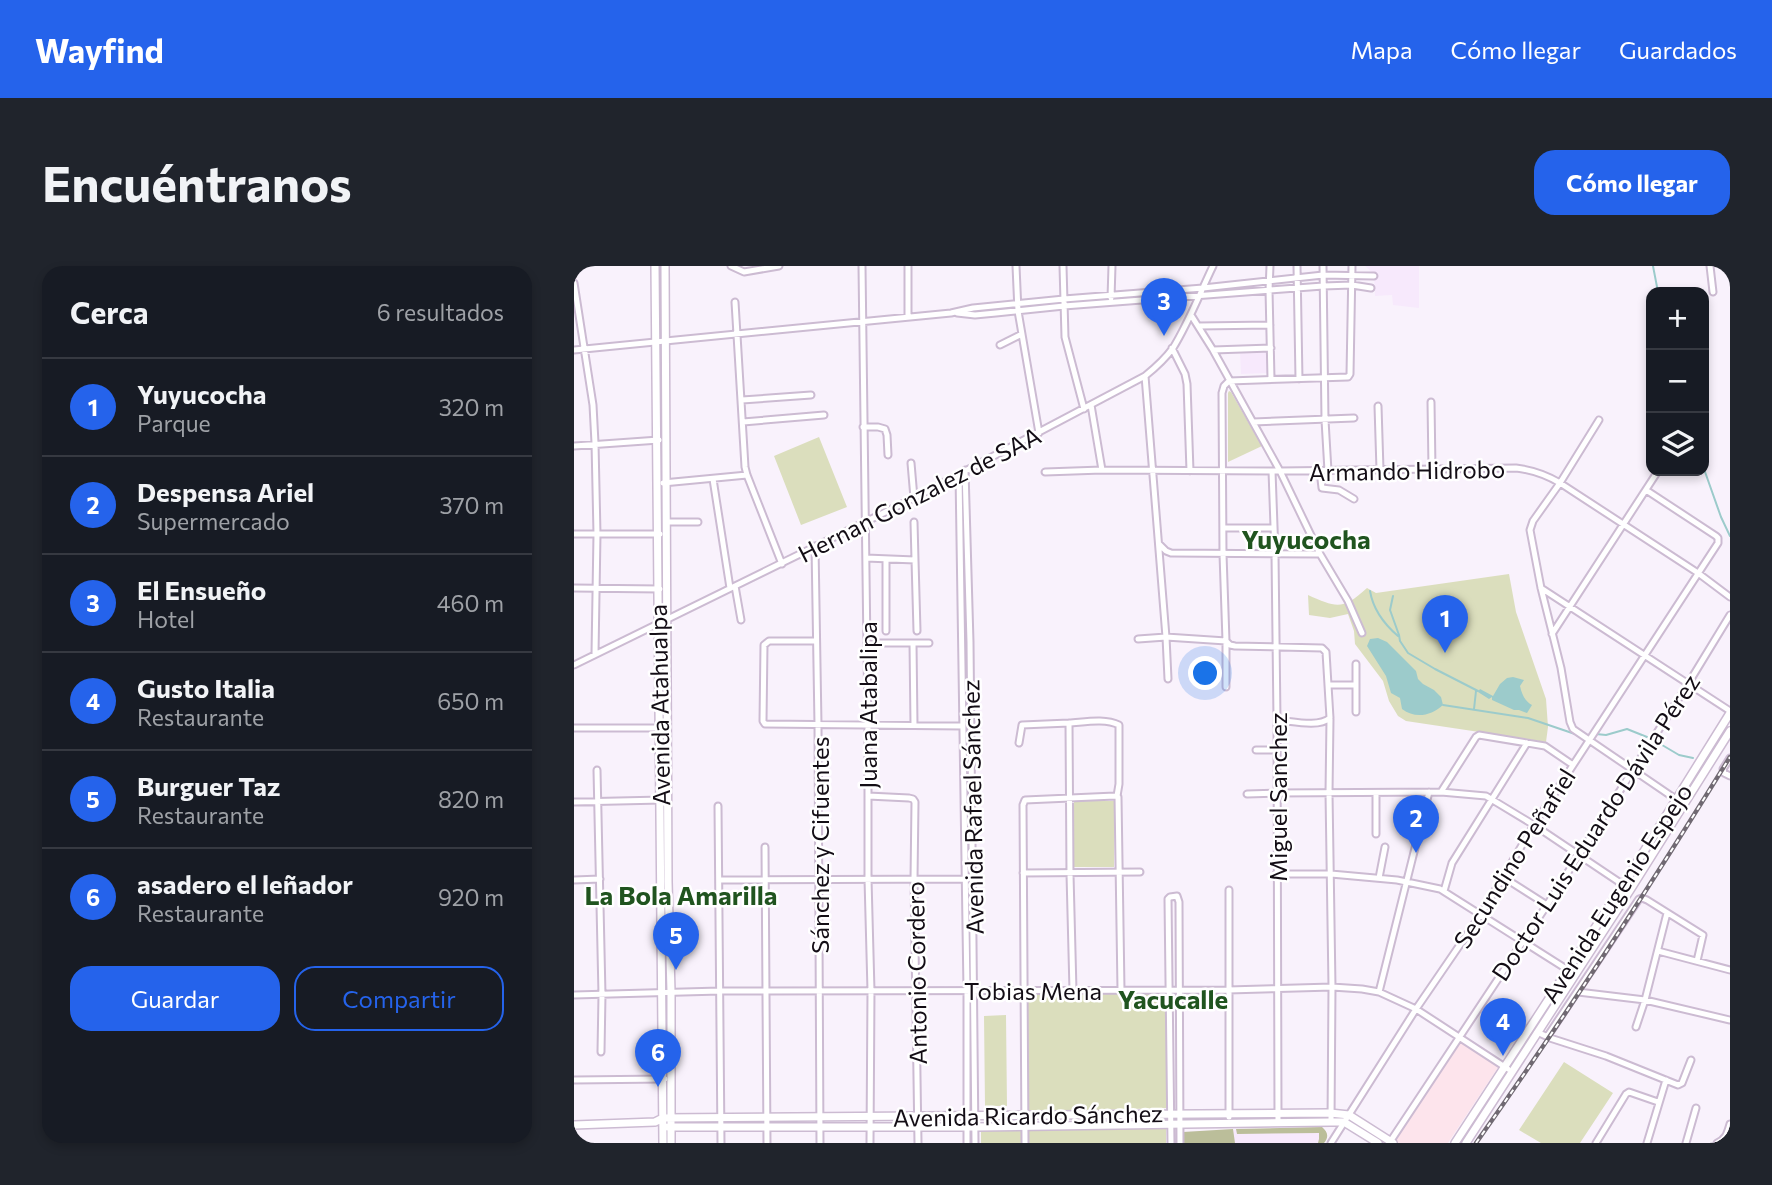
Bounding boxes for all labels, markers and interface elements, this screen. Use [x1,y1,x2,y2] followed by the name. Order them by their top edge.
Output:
[35,29,164,70] text: Wayfind
[1350,35,1413,64] text: Mapa
[1451,35,1581,64] text: Cómo llegar
[1619,35,1737,64] text: Guardados
[1534,150,1730,215] button: Cómo llegar
[42,152,352,212] text: Encuéntranos
[1141,278,1187,336] pin: 3
[1646,287,1709,476] map controls
[1646,287,1709,350] button: +
[70,293,149,330] text: Cerca
[377,298,504,326] text: 6 resultados
[1646,350,1709,413] button: −
[137,378,266,409] text: Yuyucocha
[88,393,98,421] text: 1
[439,393,504,421] text: 320 m
[137,409,211,437] text: Parque
[1646,413,1709,476] button: layers
[793,420,1045,568] street label: Hernan Gonzalez de SAA
[1309,454,1505,486] street label: Armando Hidrobo
[137,476,314,507] text: Despensa Ariel
[86,491,100,519] text: 2
[439,491,504,519] text: 370 m
[137,507,290,535] text: Supermercado
[1241,523,1371,554] district label: Yuyucocha
[137,574,266,605] text: El Ensueño
[86,589,100,617] text: 3
[437,589,504,617] text: 460 m
[1422,595,1468,653] pin: 1
[643,604,675,806] street label: Avenida Atahualpa
[137,605,195,633] text: Hotel
[853,621,882,789] street label: Juana Atabalipa
[1188,656,1222,690] your location
[1485,668,1705,986] street label: Doctor Luis Eduardo Dávila Pérez
[137,672,275,703] text: Gusto Italia
[955,679,989,935] street label: Avenida Rafael Sánchez
[86,687,100,715] text: 4
[437,687,504,715] text: 650 m
[137,703,264,731] text: Restaurante
[1263,712,1292,882] street label: Miguel Sanchez
[805,736,834,954] street label: Sánchez y Cifuentes
[1447,763,1581,953] street label: Secundino Peñafiel
[137,770,280,801] text: Burguer Taz
[1534,778,1698,1008] street label: Avenida Eugenio Espejo
[86,785,100,813] text: 5
[438,785,504,813] text: 820 m
[1393,795,1439,853] pin: 2
[137,801,264,829] text: Restaurante
[137,868,353,899] text: asadero el leñador
[584,879,778,910] district label: La Bola Amarilla
[900,881,932,1065] street label: Antonio Cordero
[86,883,100,911] text: 6
[438,883,504,911] text: 920 m
[137,899,264,927] text: Restaurante
[653,912,699,970] pin: 5
[70,966,280,1031] button: Guardar
[294,966,504,1031] button: Compartir
[964,976,1102,1005] street label: Tobias Mena
[1118,983,1228,1014] district label: Yacucalle
[1480,998,1526,1056] pin: 4
[635,1029,681,1087] pin: 6
[893,1098,1163,1132] street label: Avenida Ricardo Sánchez

